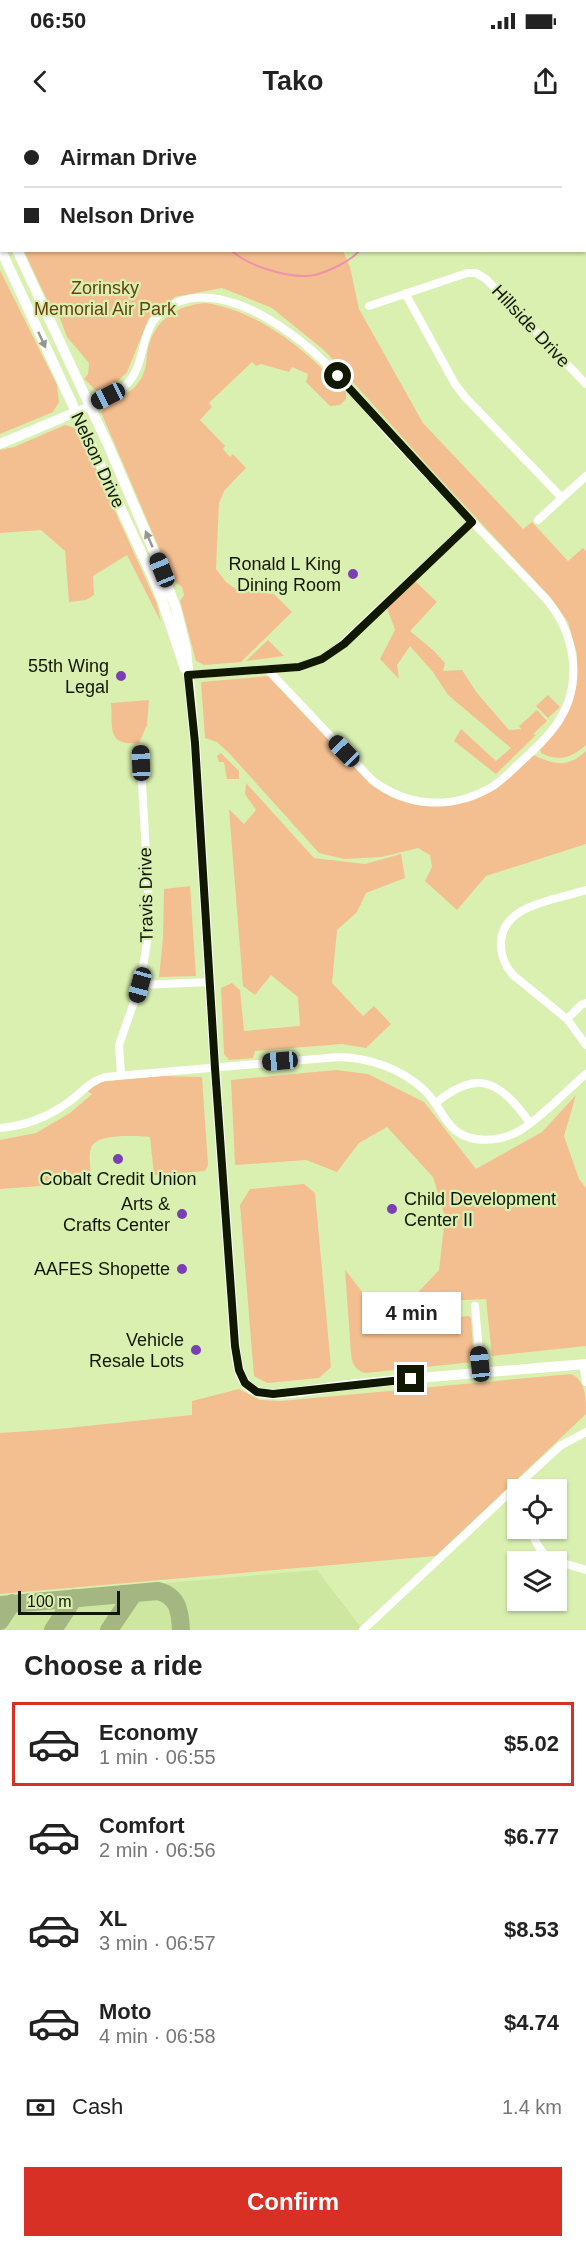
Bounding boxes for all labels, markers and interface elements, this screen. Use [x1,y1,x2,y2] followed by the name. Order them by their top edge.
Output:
[30,8,86,33] text: 06:50
[24,65,57,98] icon: back
[529,65,562,98] icon: share
[262,66,324,96] text: Tako
[60,145,197,170] text: Airman Drive
[60,203,195,228] text: Nelson Drive
[34,278,177,319] park label: Zorinsky Memorial Air Park
[488,281,574,371] street label: Hillside Drive
[37,331,47,348] one-way arrow
[324,362,351,389] route start
[88,380,128,412] car
[67,409,129,511] street label: Nelson Drive
[144,530,154,548] one-way arrow
[147,550,177,590] car
[229,554,341,595] place label: Ronald L King Dining Room
[346,567,360,581] marker: Ronald L King Dining Room
[28,656,109,697] place label: 55th Wing Legal
[114,669,128,683] marker: 55th Wing Legal
[325,732,363,770] car
[131,745,151,781] car
[135,847,157,943] street label: Travis Drive
[127,965,153,1005] car
[261,1050,299,1072] car
[111,1152,125,1166] marker: Cobalt Credit Union
[39,1169,197,1189] place label: Cobalt Credit Union
[404,1189,556,1230] place label: Child Development Center II
[63,1194,170,1235] place label: Arts & Crafts Center
[385,1202,399,1216] marker: Child Development Center II
[175,1207,189,1221] marker: Arts & Crafts Center
[34,1259,170,1279] place label: AAFES Shopette
[175,1262,189,1276] marker: AAFES Shopette
[362,1292,460,1334] callout: 4 min
[385,1302,438,1324] text: 4 min
[89,1330,184,1371] place label: Vehicle Resale Lots
[189,1343,203,1357] marker: Vehicle Resale Lots
[469,1345,491,1383] car
[397,1365,424,1392] route end
[507,1479,567,1611] map controls
[507,1479,567,1539] button: locate
[507,1551,567,1611] button: layers
[18,1588,120,1616] scale bar
[27,1593,71,1610] text: 100 m
[24,1651,203,1681] text: Choose a ride
[27,1717,81,1771] icon: car
[99,1720,198,1745] text: Economy
[504,1731,559,1756] text: $5.02
[99,1746,216,1768] text: 1 min · 06:55
[27,1810,81,1864] icon: car
[99,1813,185,1838] text: Comfort
[504,1824,559,1849] text: $6.77
[99,1839,216,1861] text: 2 min · 06:56
[27,1903,81,1957] icon: car
[99,1906,127,1931] text: XL
[504,1917,559,1942] text: $8.53
[99,1932,216,1954] text: 3 min · 06:57
[27,1996,81,2050] icon: car
[99,1999,152,2024] text: Moto
[504,2010,559,2035] text: $4.74
[99,2025,216,2047] text: 4 min · 06:58
[24,2091,57,2124] icon: cash
[72,2094,123,2119] text: Cash
[502,2096,562,2118] text: 1.4 km
[24,2167,562,2236] button: Confirm

